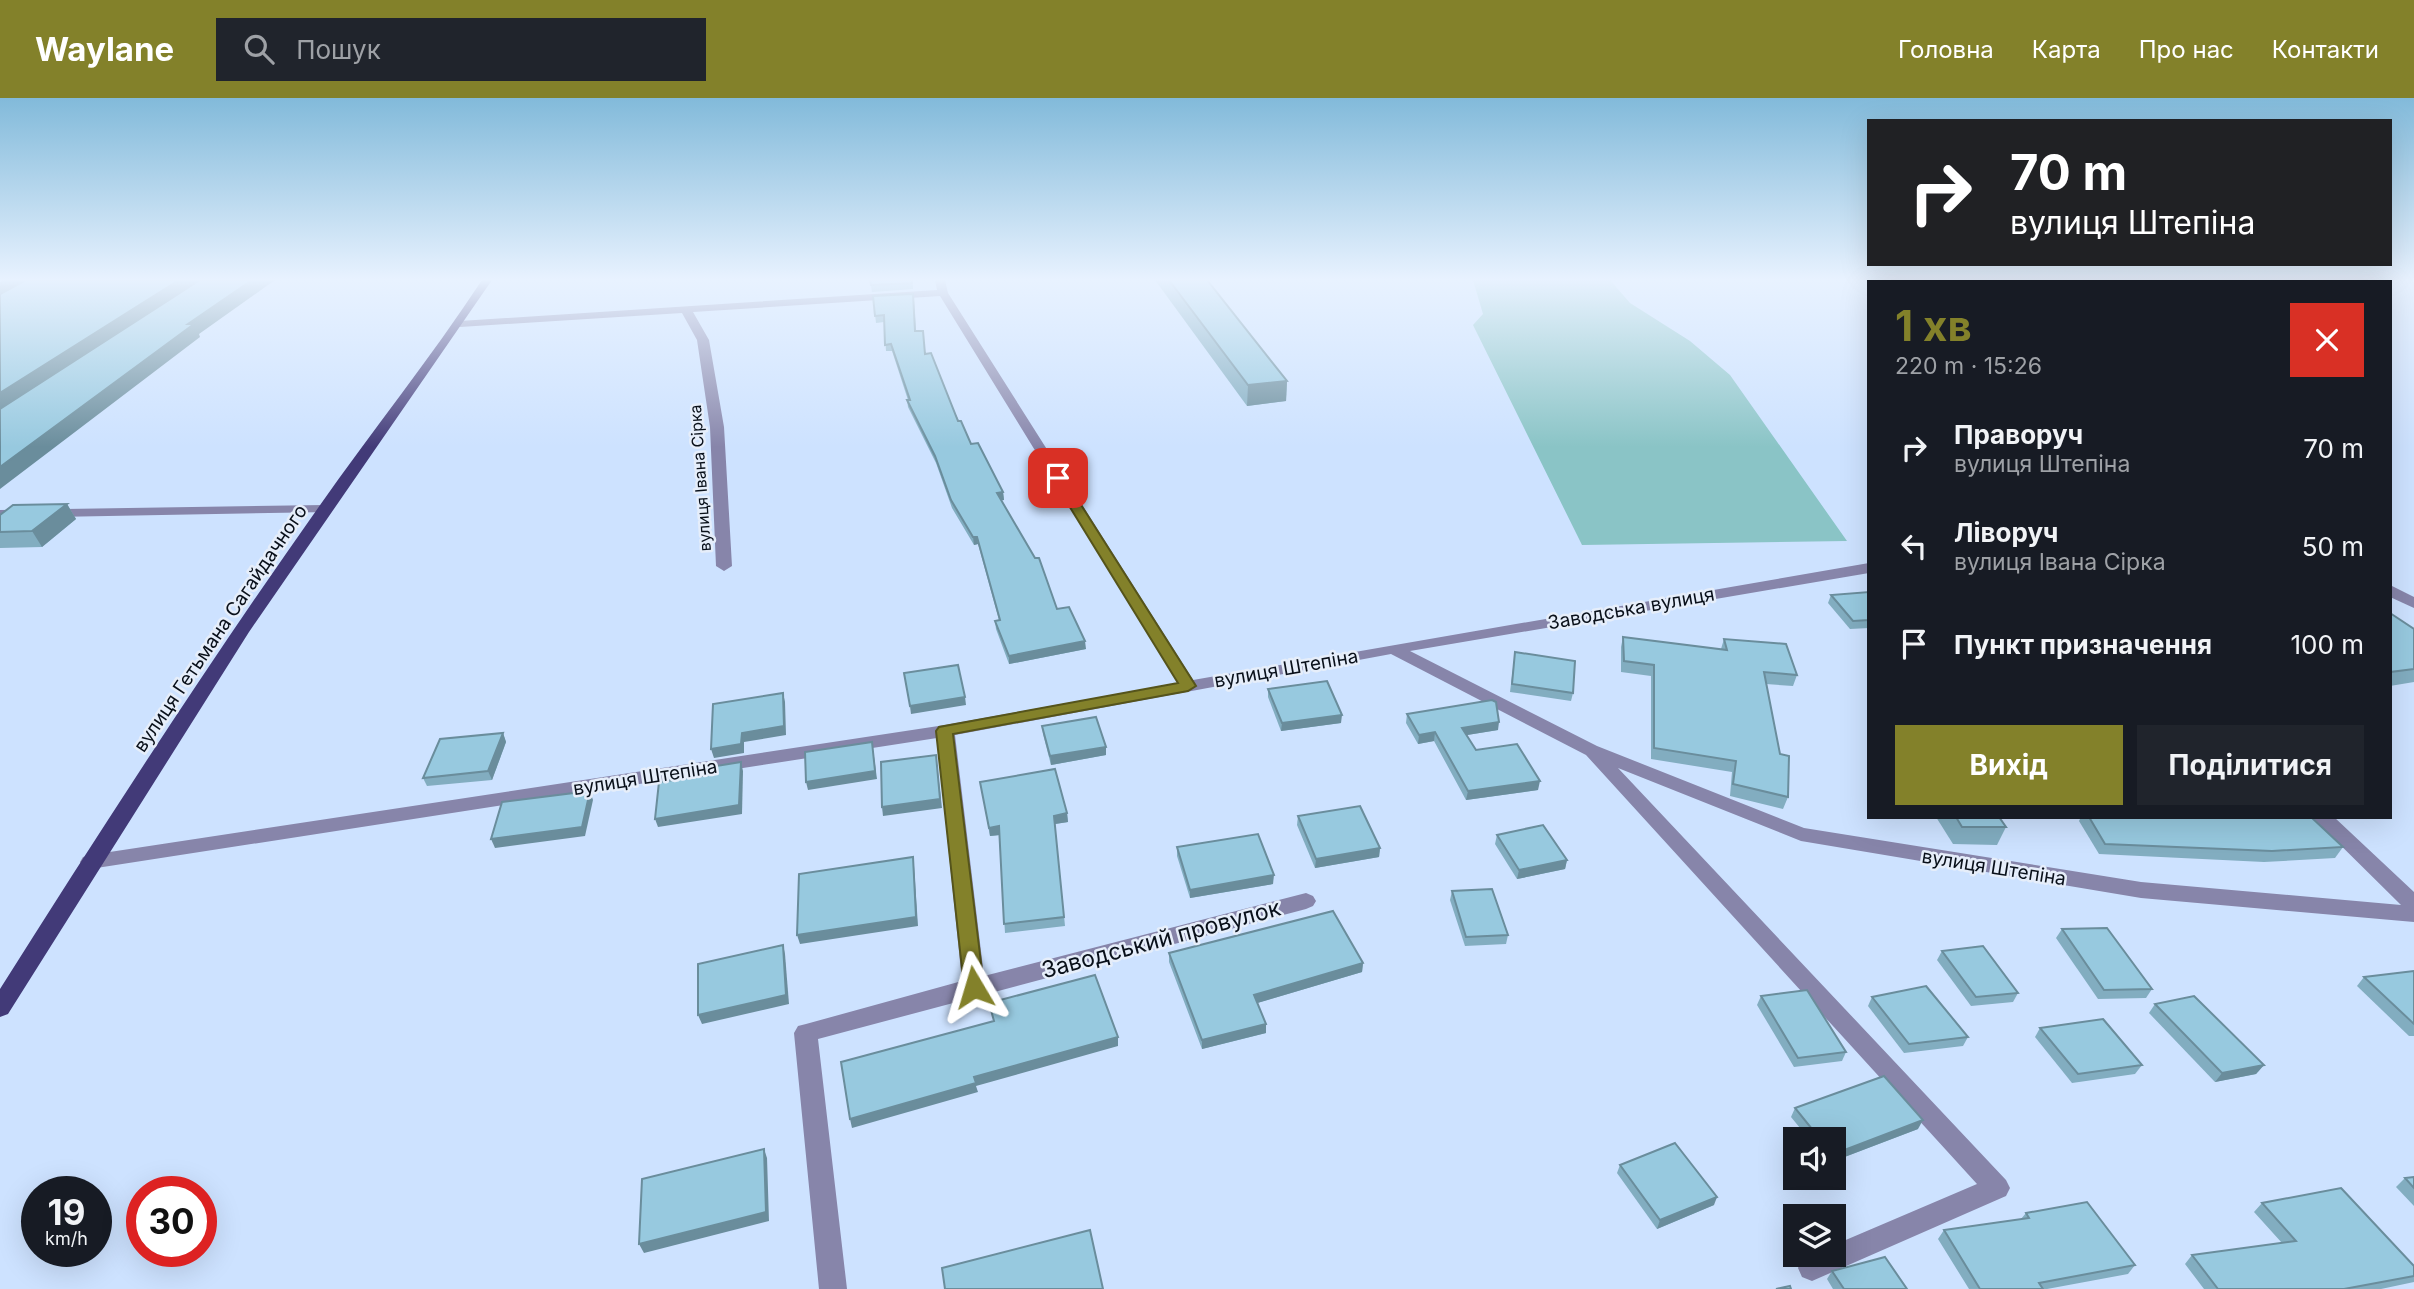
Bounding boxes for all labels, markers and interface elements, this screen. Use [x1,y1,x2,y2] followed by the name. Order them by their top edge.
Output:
[216,18,706,81] search box
[35,29,174,69] text: Waylane
[240,30,278,68] icon: search
[296,34,381,65] text: Пошук
[1898,35,1994,64] text: Головна
[2032,35,2101,64] text: Карта
[2139,35,2234,64] text: Про нас
[2272,35,2379,64] text: Контакти
[2010,143,2127,202] text: 70 m
[1895,147,1986,238] icon: right
[2010,203,2255,242] text: вулиця Штепіна
[1895,300,1972,351] text: 1 хв
[2290,303,2364,377] button: close
[1895,352,2042,380] text: 220 m · 15:26
[685,404,715,552] street label: вулиця Івана Сірка
[1954,419,2083,450] text: Праворуч
[1895,429,1933,467] icon: right
[2303,433,2364,464] text: 70 m
[1028,448,1088,508] pin
[1954,450,2130,478] text: вулиця Штепіна
[1039,459,1077,497] icon: arrive
[129,500,312,756] street label: вулиця Гетьмана Сагайдачного
[1954,517,2058,548] text: Ліворуч
[1895,527,1933,565] icon: left
[2302,531,2364,562] text: 50 m
[1954,548,2166,576] text: вулиця Івана Сірка
[1546,583,1716,634] street label: Заводська вулиця
[1895,625,1933,663] icon: arrive
[1954,629,2212,660] text: Пункт призначення
[2291,629,2364,660] text: 100 m
[1212,645,1360,692] street label: вулиця Штепіна
[1895,725,2123,805] button: Вихід
[2137,725,2364,805] button: Поділитися
[571,755,719,800] street label: вулиця Штепіна
[1920,845,2068,890] street label: вулиця Штепіна
[1038,893,1284,984] street label: Заводський провулок
[937,950,1011,1024] position arrow
[1783,1127,1846,1267] map controls
[1783,1127,1846,1190] button: sound
[126,1176,217,1267] speed limit sign: 30
[48,1191,85,1233] text: 19
[1783,1204,1846,1267] button: layers
[45,1228,88,1249] text: km/h

